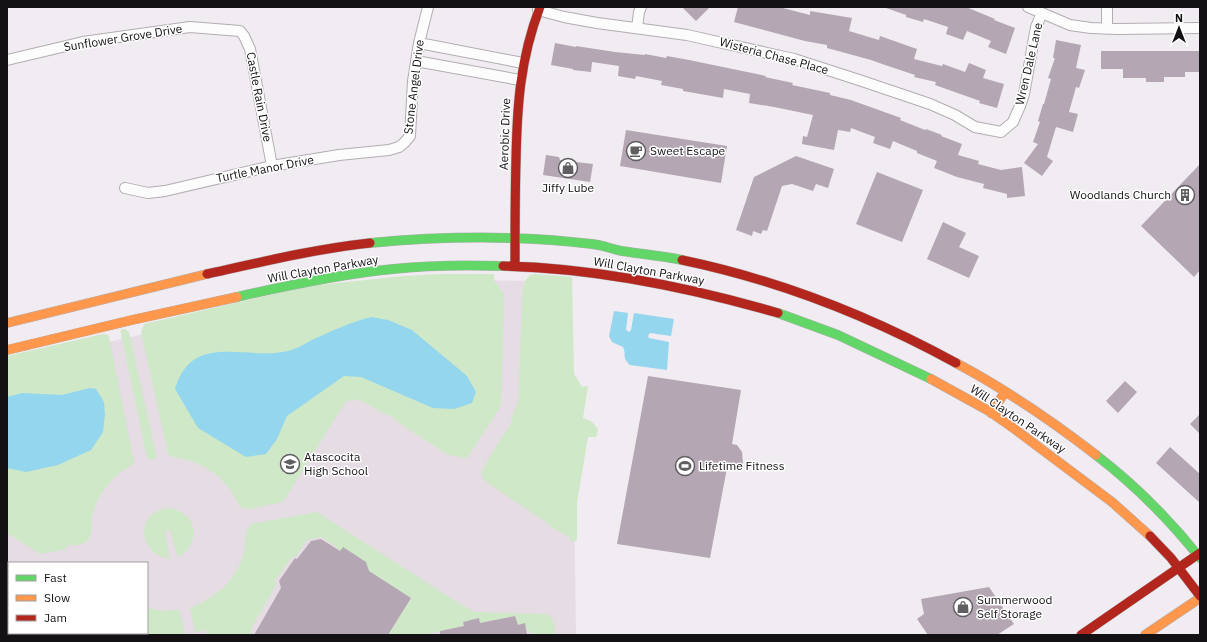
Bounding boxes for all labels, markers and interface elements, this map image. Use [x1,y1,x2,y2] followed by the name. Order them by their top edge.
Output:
[1159,8,1199,48] north arrow
[1175,11,1183,25] text: N
[63,21,184,54] street label: Sunflower Grove Drive
[1012,21,1045,107] street label: Wren Dale Lane
[718,34,831,77] street label: Wisteria Chase Place
[400,38,427,135] street label: Stone Angel Drive
[243,51,276,143] street label: Castle Rain Drive
[496,97,513,170] street label: Aerobic Drive
[625,140,647,162] cafe icon: Sweet Escape
[650,143,726,158] place label: Sweet Escape
[215,152,315,185] street label: Turtle Manor Drive
[557,157,579,179] shop icon: Jiffy Lube
[542,180,594,195] place label: Jiffy Lube
[1174,184,1196,206] building icon: Woodlands Church
[1070,187,1171,202] place label: Woodlands Church
[266,251,380,286] street label: Will Clayton Parkway
[592,253,706,288] street label: Will Clayton Parkway
[968,381,1069,456] street label: Will Clayton Parkway
[304,449,368,478] place label: Atascocita High School
[279,453,301,475] school or university icon: Atascocita High School
[674,455,696,477] sports icon: Lifetime Fitness
[699,458,785,473] place label: Lifetime Fitness
[8,562,148,634] legend
[44,570,67,585] text: Fast
[44,590,70,605] text: Slow
[977,592,1052,621] place label: Summerwood Self Storage
[952,596,974,618] shop icon: Summerwood Self Storage
[44,610,67,625] text: Jam

